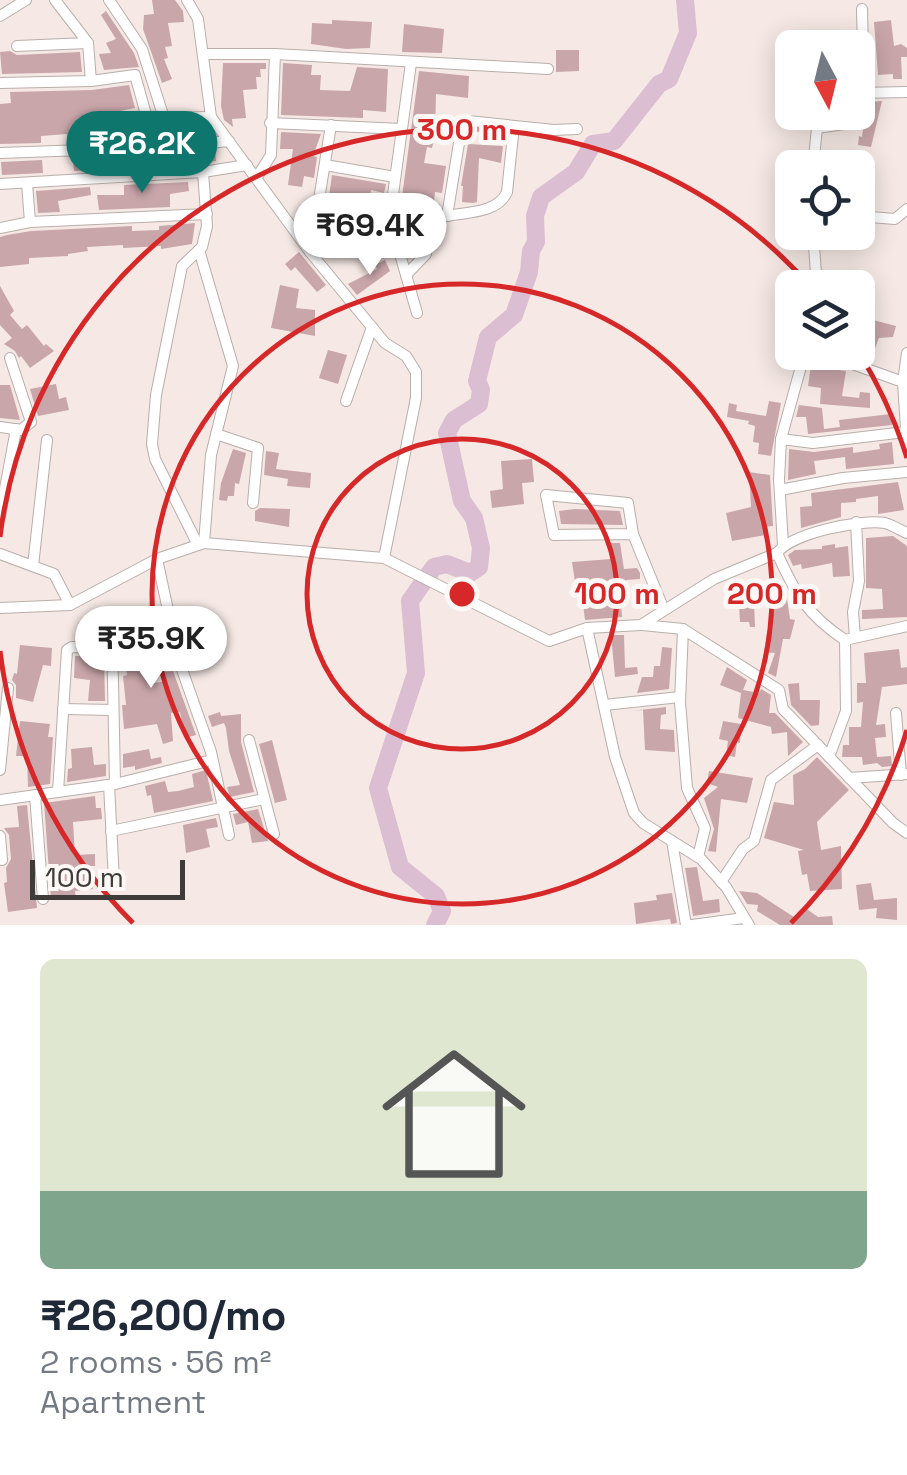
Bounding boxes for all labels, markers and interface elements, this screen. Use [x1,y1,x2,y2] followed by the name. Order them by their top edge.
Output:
[775,30,875,130] north arrow
[775,30,875,370] map controls
[417,110,507,149] text: 300 m
[61,111,223,196] pin: ₹26.2K
[88,123,196,163] text: ₹26.2K
[775,150,875,250] button: locate
[289,193,451,278] pin: ₹69.4K
[315,205,425,245] text: ₹69.4K
[775,270,875,370] button: layers
[574,574,660,613] text: 100 m
[727,574,817,613] text: 200 m
[444,576,480,612] centre of rings
[70,606,232,691] pin: ₹35.9K
[97,618,205,658] text: ₹35.9K
[30,855,185,900] scale bar
[45,859,124,895] text: 100 m
[364,1024,544,1204] icon: home
[40,1289,287,1342] text: ₹26,200/mo
[40,1342,272,1382] text: 2 rooms · 56 m²
[40,1382,206,1422] text: Apartment

